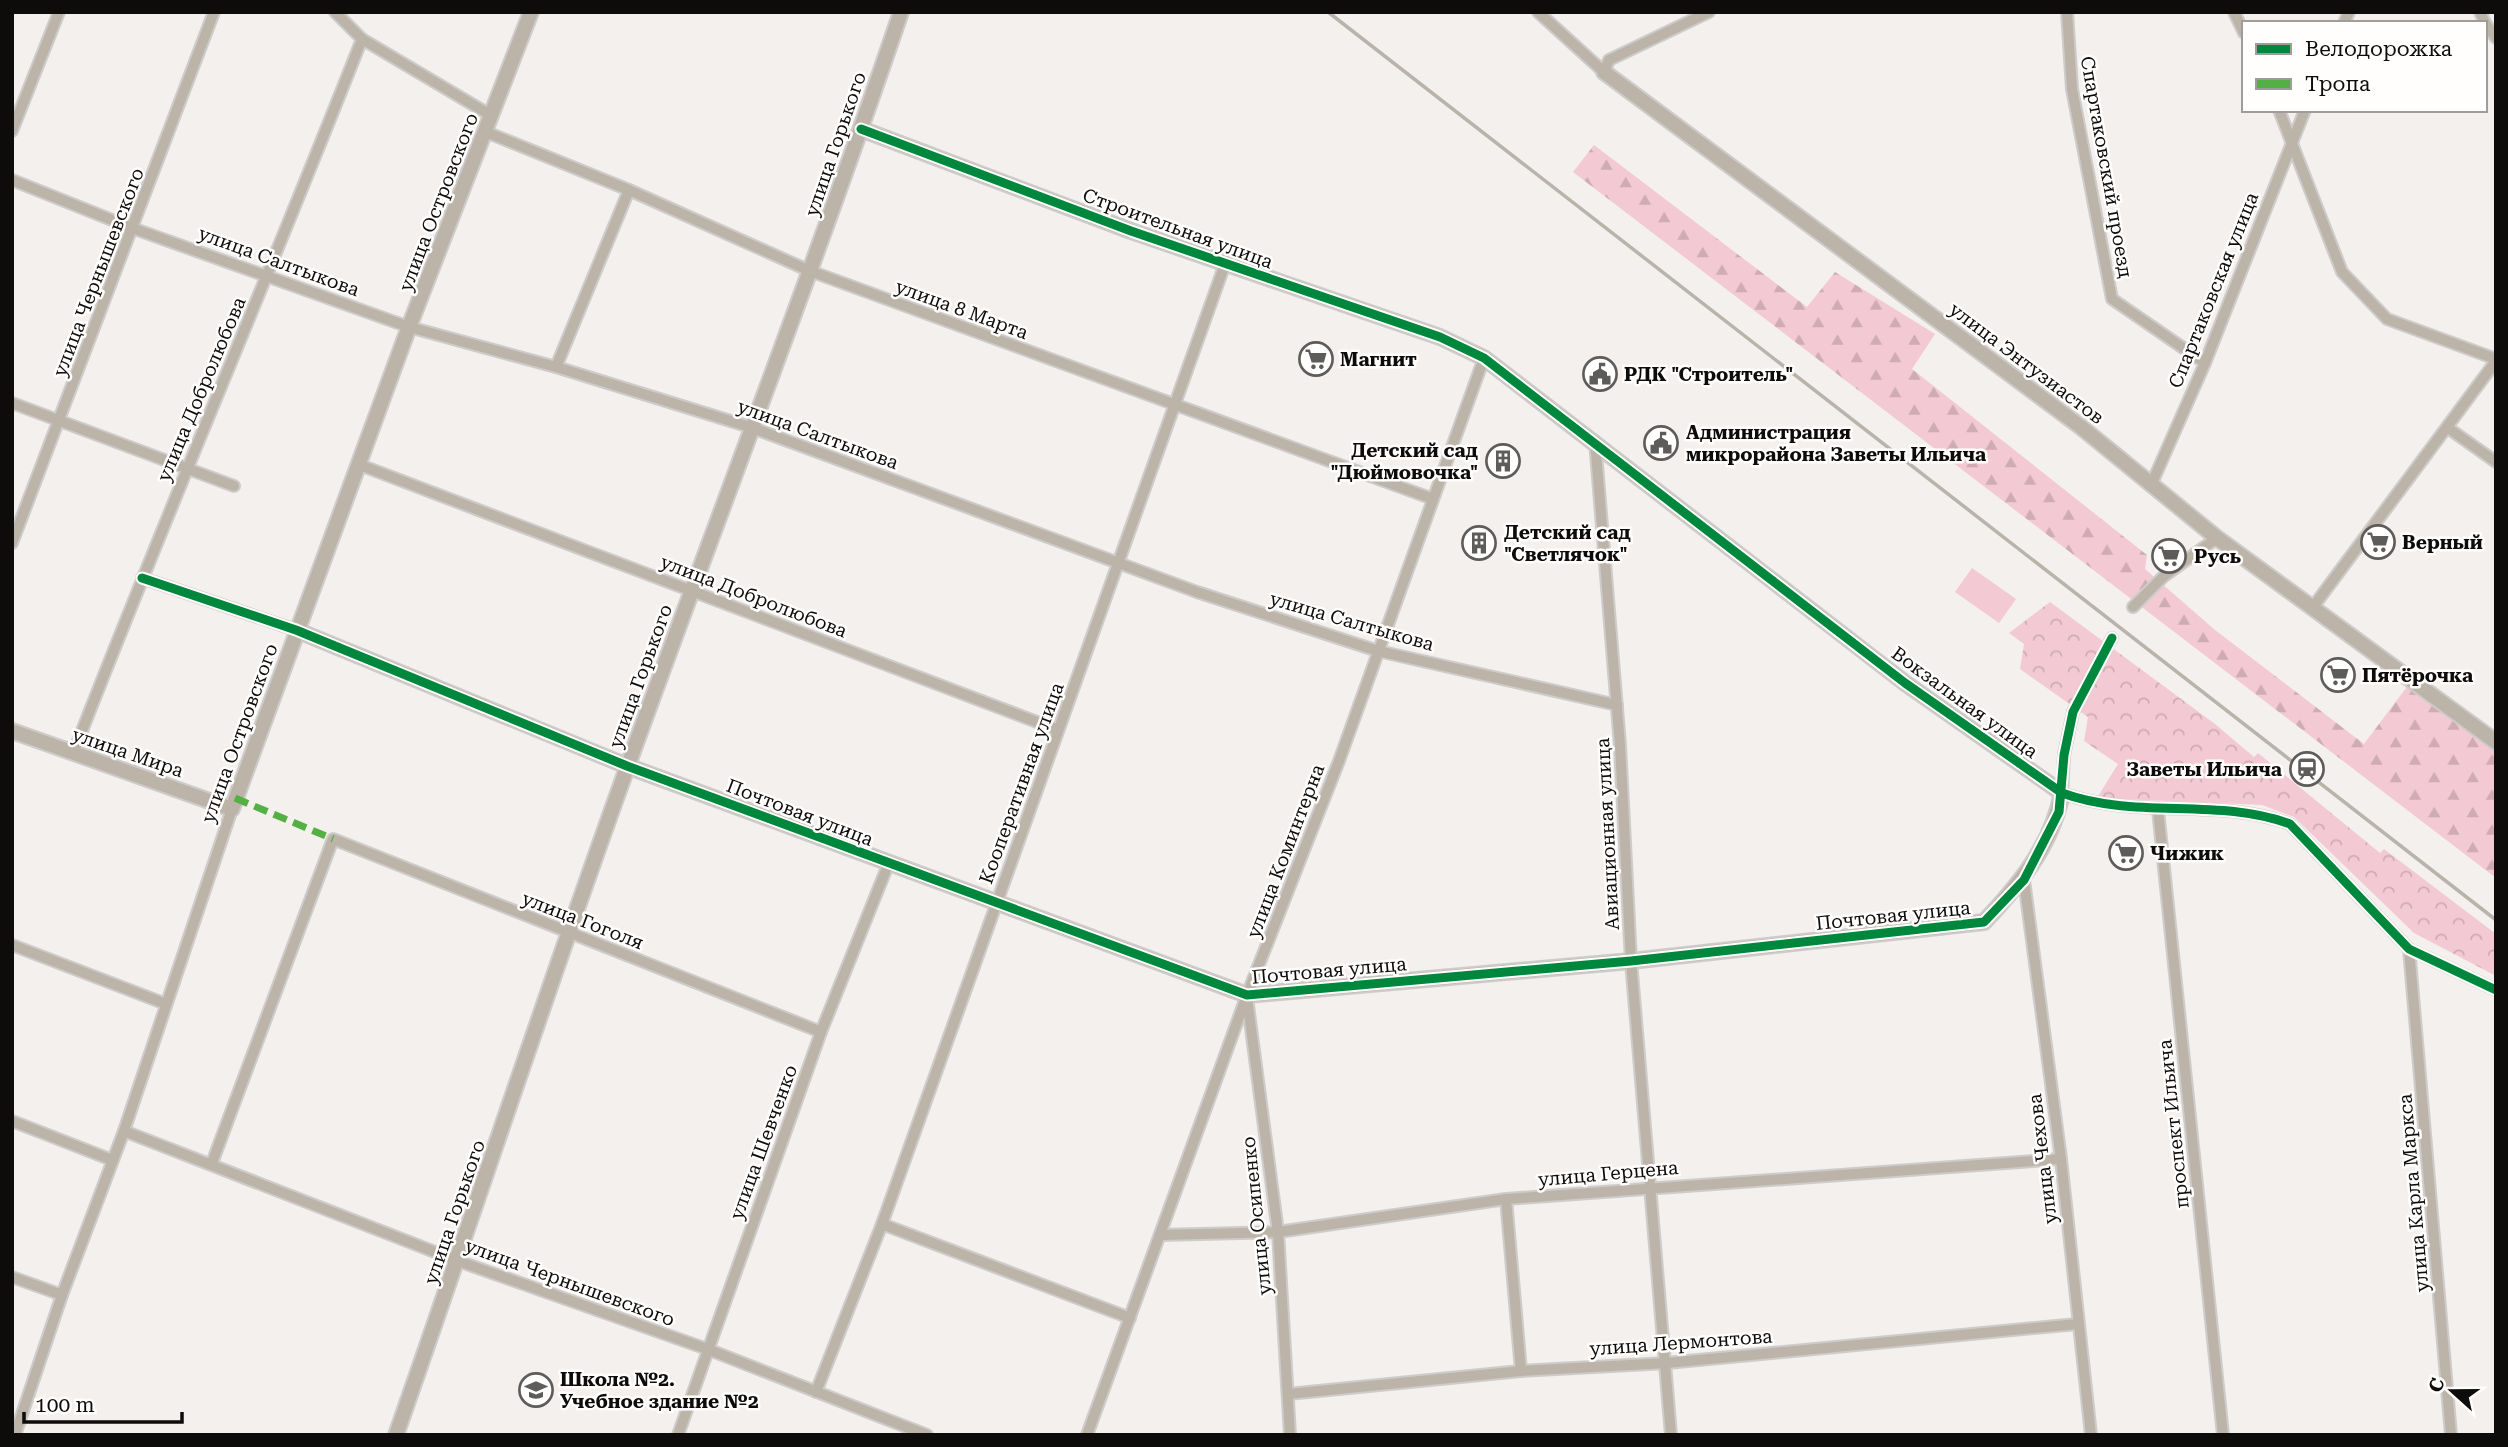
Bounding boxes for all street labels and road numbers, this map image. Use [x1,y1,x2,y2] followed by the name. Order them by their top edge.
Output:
[2076,54,2137,280] street label: Спартаковский проезд
[800,69,871,219] street label: улица Горького
[394,110,483,295] street label: улица Островского
[48,165,149,380] street label: улица Чернышевского
[1080,183,1277,274] street label: Строительная улица
[2164,188,2264,391] street label: Спартаковская улица
[195,222,363,302] street label: улица Салтыкова
[892,275,1032,344] street label: улица 8 Марта
[152,293,251,485] street label: улица Добролюбова
[1945,298,2109,429] street label: улица Энтузиастов
[734,395,902,475] street label: улица Салтыкова
[657,550,851,643] street label: улица Добролюбова
[1267,587,1437,656] street label: улица Салтыкова
[604,601,677,751] street label: улица Горького
[196,640,283,826] street label: улица Островского
[1887,642,2043,764] street label: Вокзальная улица
[974,679,1069,887] street label: Кооперативная улица
[69,723,187,782] street label: улица Мира
[1591,737,1624,931] street label: Авиационная улица
[1242,760,1330,941] street label: улица Коминтерна
[723,774,877,851] street label: Почтовая улица
[519,887,647,954] street label: улица Гоголя
[1815,896,1972,935] street label: Почтовая улица
[1251,952,1408,989] street label: Почтовая улица
[2153,1038,2194,1210] street label: проспект Ильича
[725,1062,802,1223] street label: улица Шевченко
[2023,1092,2062,1225] street label: улица Чехова
[2393,1092,2434,1293] street label: улица Карла Маркса
[1237,1135,1276,1296] street label: улица Осипенко
[419,1137,490,1287] street label: улица Горького
[1537,1156,1680,1191] street label: улица Герцена
[462,1234,678,1331] street label: улица Чернышевского
[1589,1325,1774,1360] street label: улица Лермонтова

